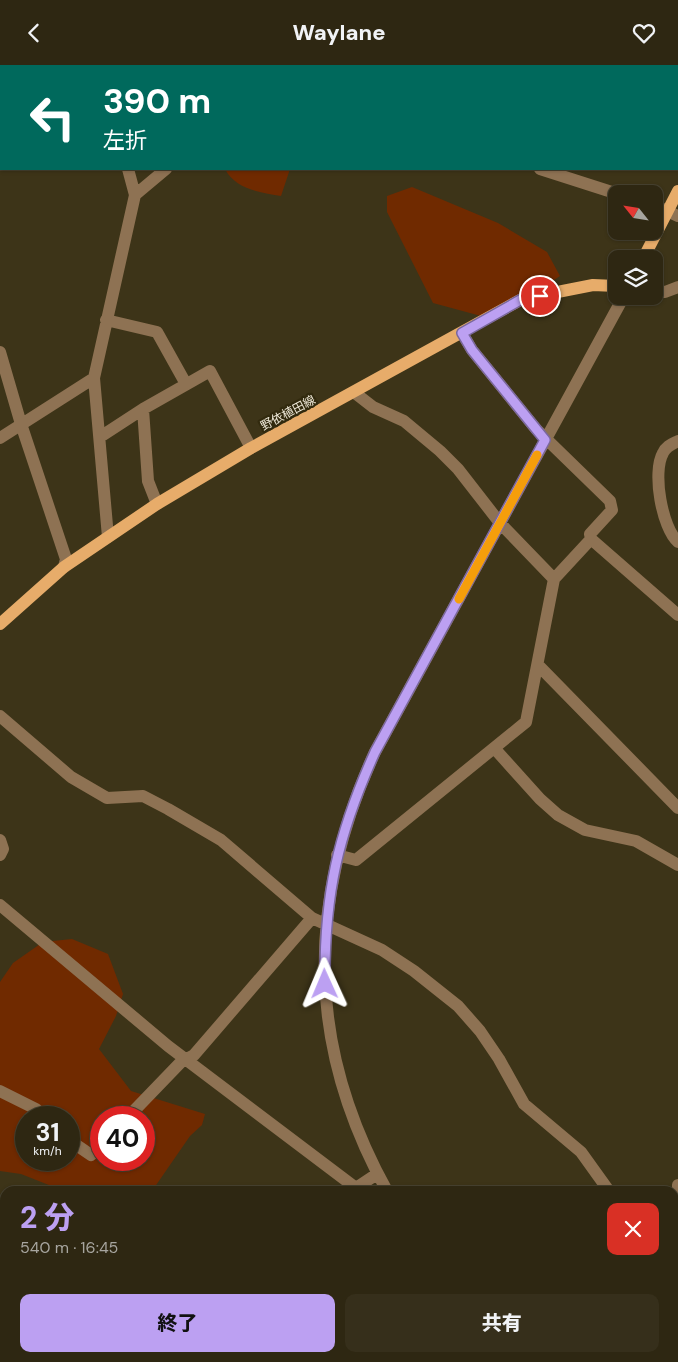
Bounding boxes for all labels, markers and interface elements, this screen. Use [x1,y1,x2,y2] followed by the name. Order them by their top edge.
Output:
[292,18,386,47] text: Waylane
[20,19,48,47] icon: back
[630,19,658,47] icon: heart
[103,78,211,124] text: 390 m
[20,85,85,150] icon: left
[103,126,147,155] text: 左折
[608,185,662,240] north arrow
[608,185,663,305] map controls
[608,250,663,305] button: layers
[519,275,561,317] pin
[526,282,554,310] icon: arrive
[258,392,318,434] street label: 野依植田線
[298,957,350,1009] position arrow
[90,1106,155,1171] speed limit sign: 40
[35,1116,59,1149] text: 31
[33,1143,62,1159] text: km/h
[20,1198,74,1237] text: 2 分
[607,1203,659,1255] button: close
[20,1237,118,1258] text: 540 m · 16:45
[20,1294,335,1352] button: 終了
[345,1294,659,1352] button: 共有

